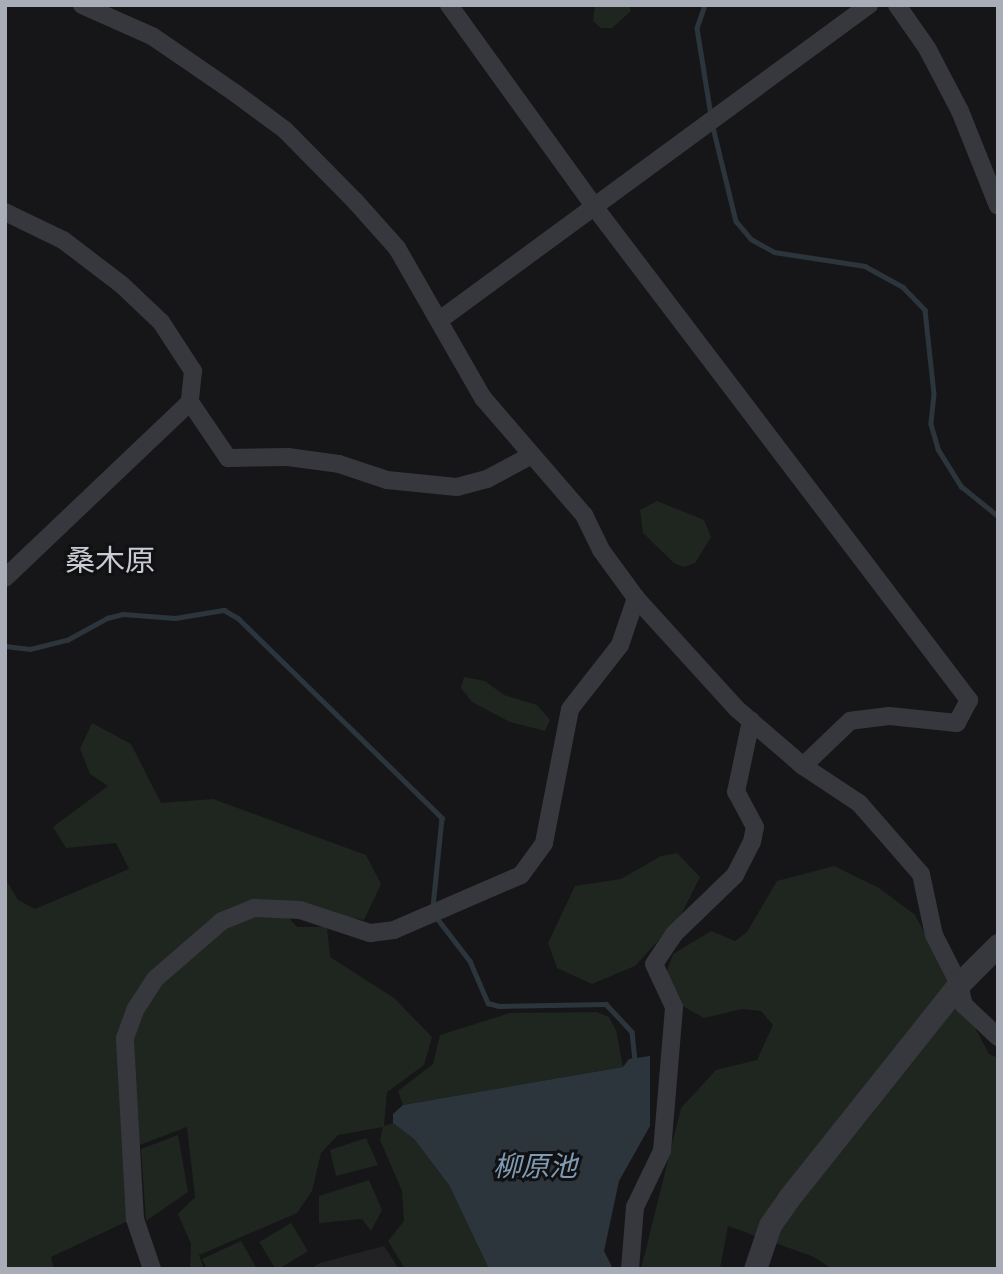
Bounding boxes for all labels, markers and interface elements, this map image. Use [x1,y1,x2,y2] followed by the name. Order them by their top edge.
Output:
[65,544,155,580] district label: 桑木原
[493,1151,577,1185] water label: 柳原池

